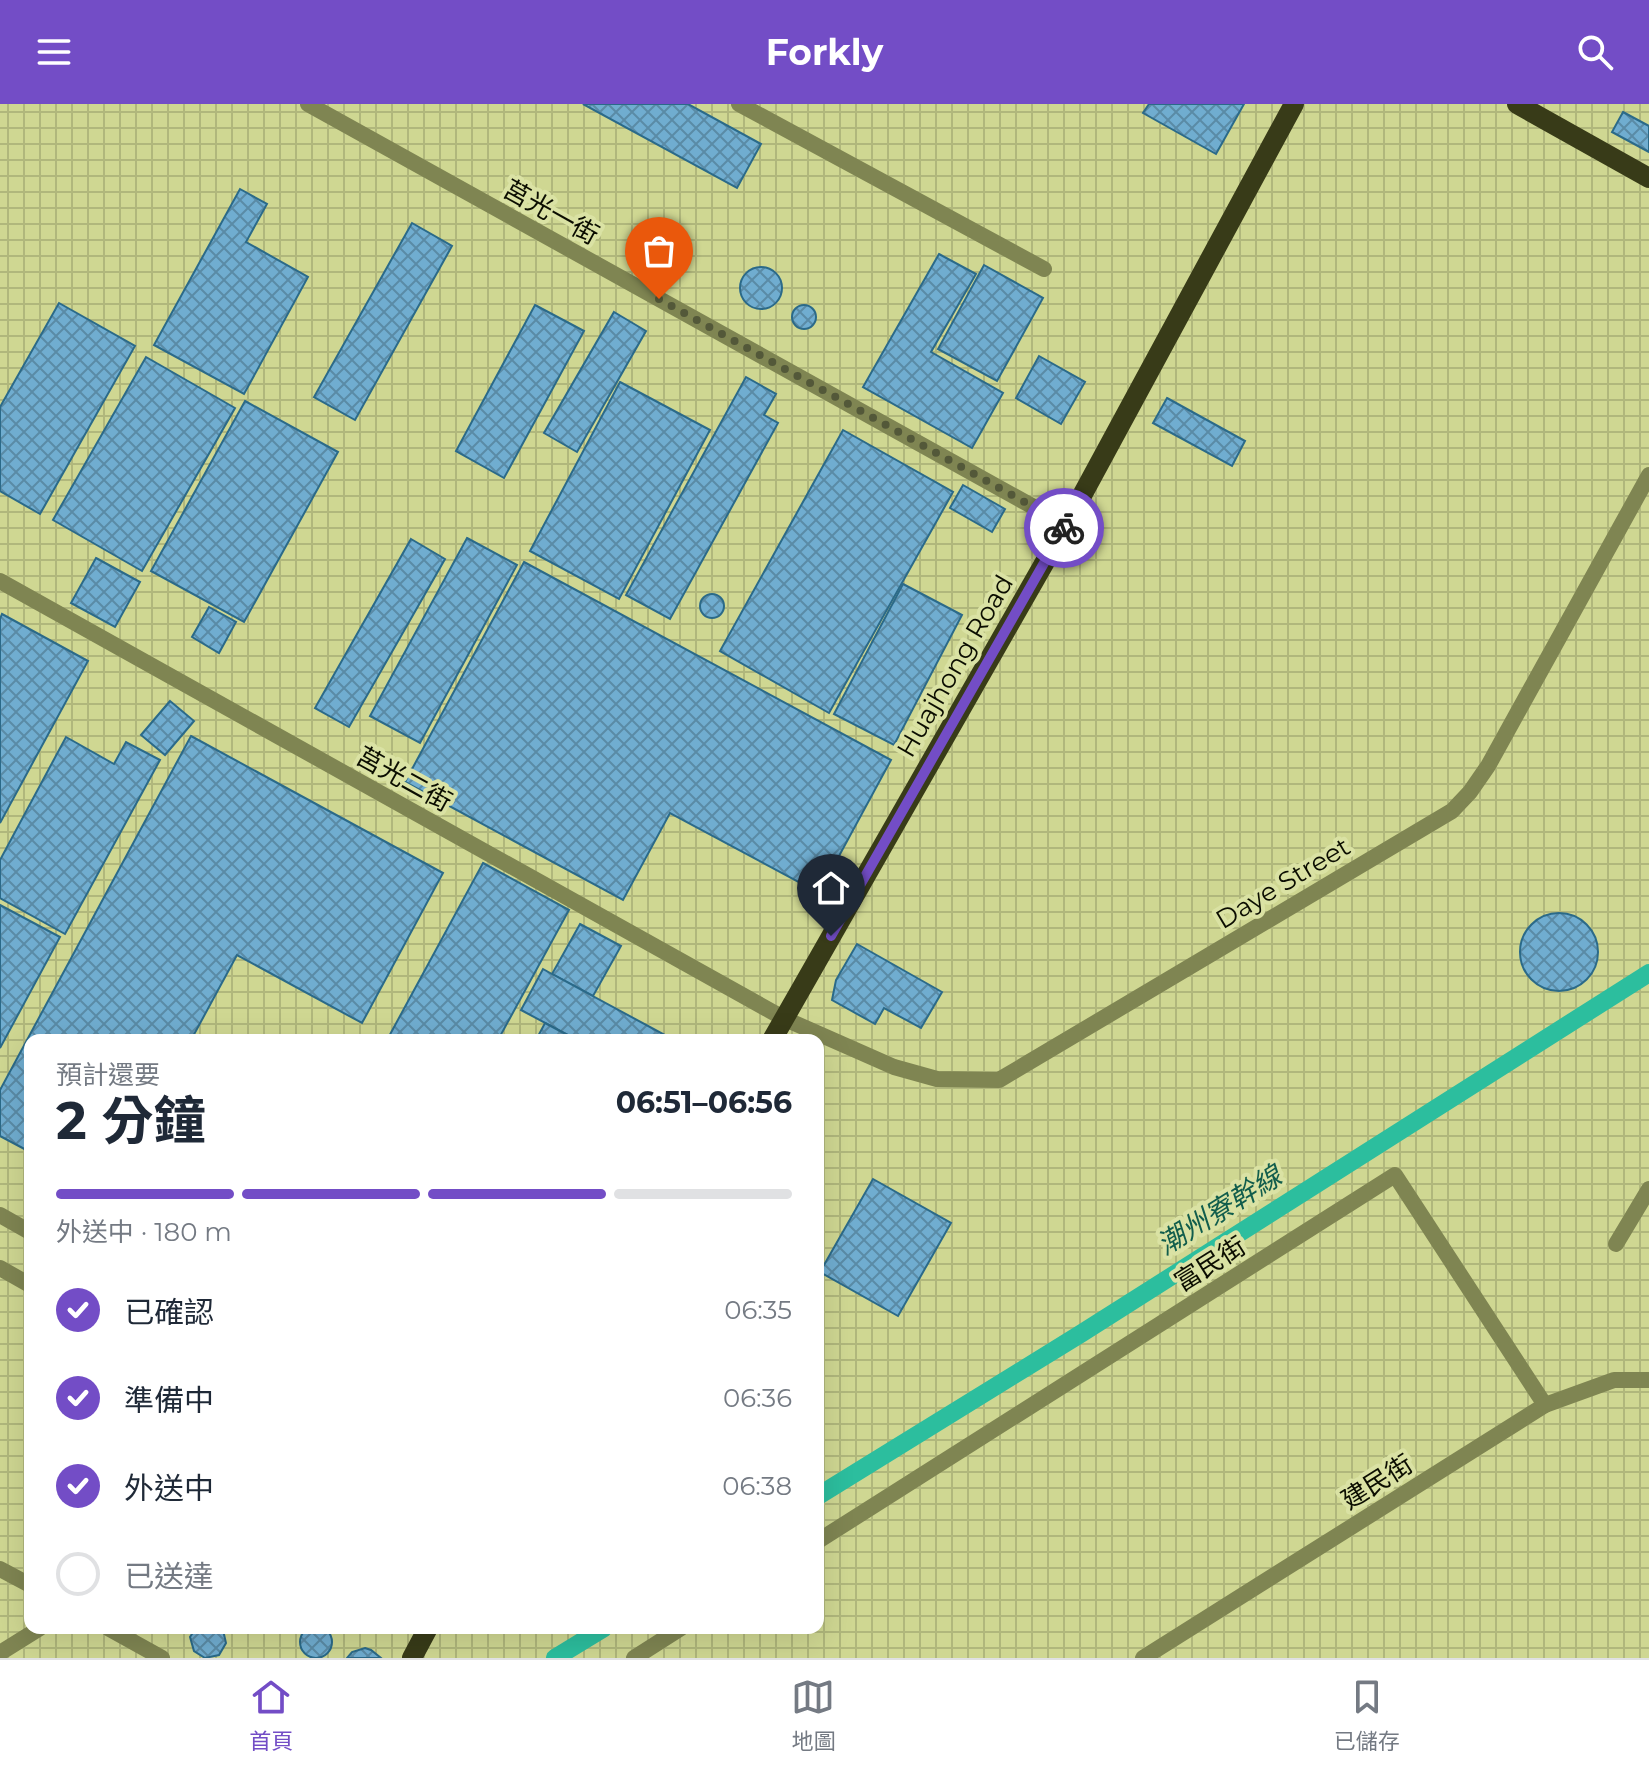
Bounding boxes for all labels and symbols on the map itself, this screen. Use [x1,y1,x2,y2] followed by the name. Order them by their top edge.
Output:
[498,173,604,251] street label: 莒光一街
[625,217,693,299] pin
[1024,488,1104,568] courier
[890,569,1020,763] street label: Huajhong Road
[351,740,457,818] street label: 莒光二街
[1210,830,1356,936] street label: Daye Street
[797,854,865,936] pin
[1151,1157,1290,1262] water label: 潮州寮幹線
[1168,1230,1252,1298] street label: 富民街
[1335,1448,1419,1516] street label: 建民街

